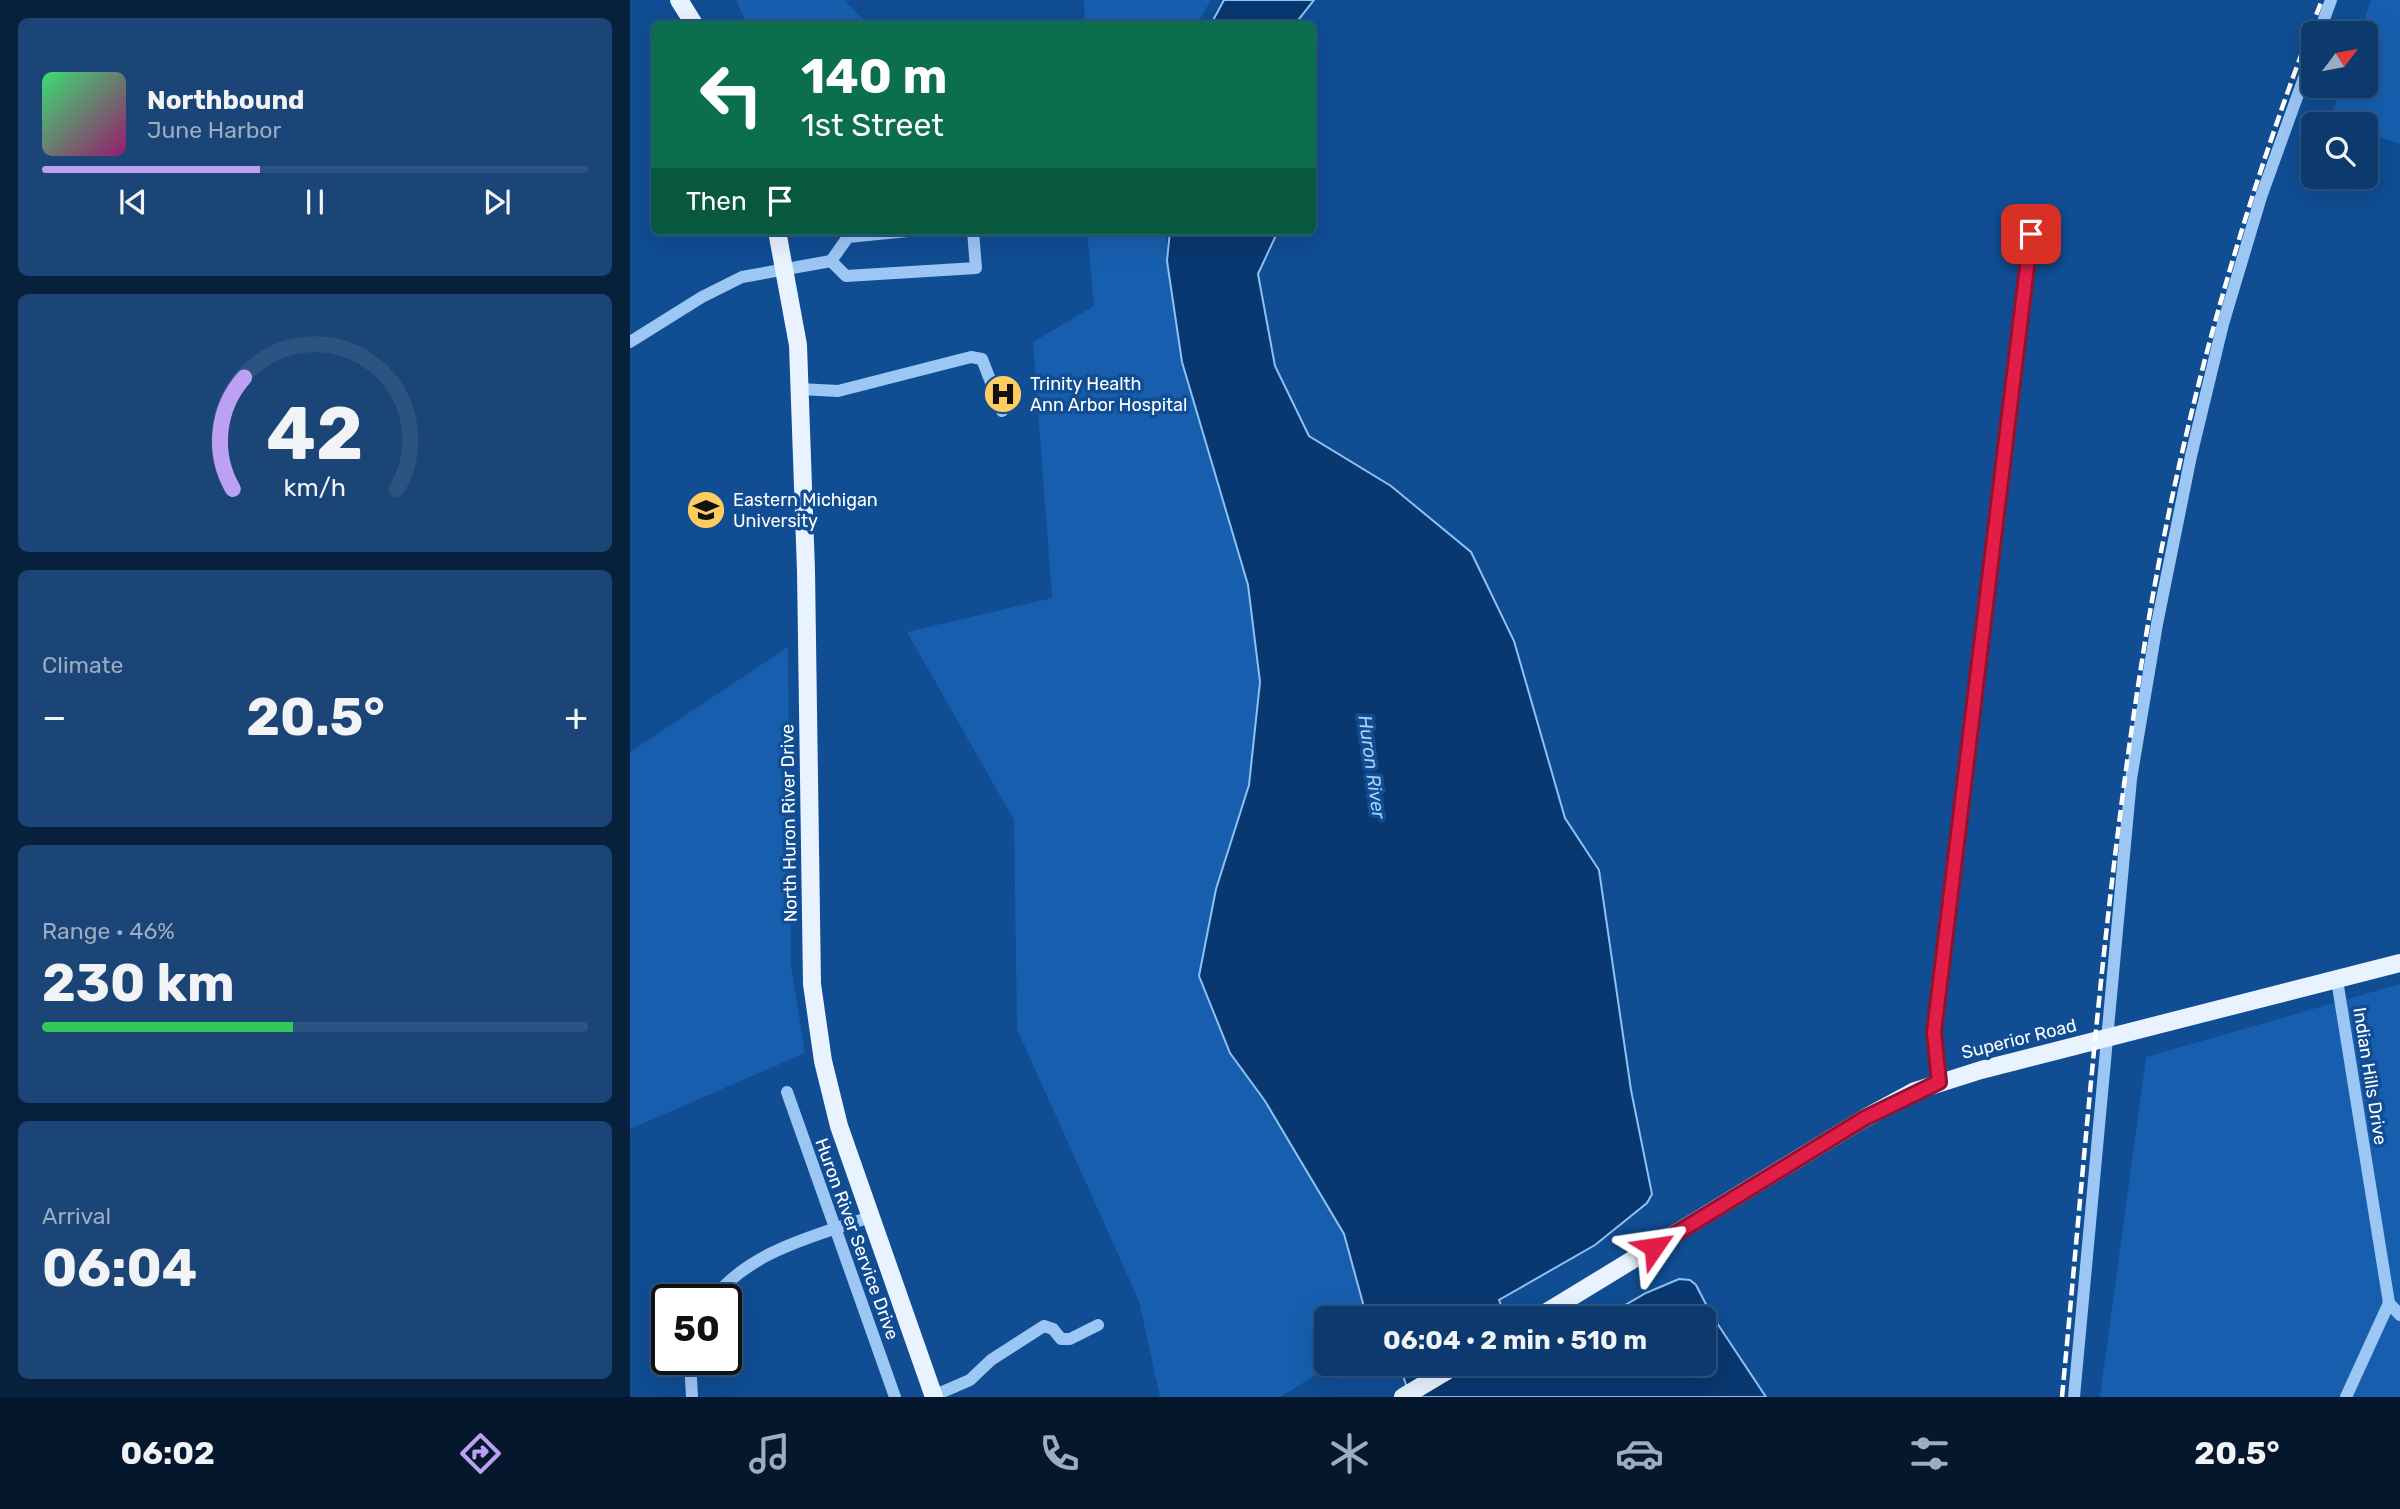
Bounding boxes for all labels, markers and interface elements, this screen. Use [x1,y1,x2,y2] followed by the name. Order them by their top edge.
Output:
[2301,21,2378,98] north arrow
[2301,21,2378,189] map controls
[801,47,947,105] text: 140 m
[686,49,777,140] icon: left
[147,85,305,116] text: Northbound
[801,106,944,144] text: 1st Street
[2301,112,2378,189] button: search
[147,116,281,144] text: June Harbor
[761,182,799,220] icon: arrive
[114,183,152,221] icon: previous
[296,183,334,221] icon: pause
[478,183,516,221] icon: next
[686,186,747,217] text: Then
[2001,204,2061,264] pin
[2012,215,2050,253] icon: arrive
[982,373,1024,415] hospital icon: Trinity Health Ann Arbor Hospital
[1030,373,1187,416] place label: Trinity Health Ann Arbor Hospital
[266,391,364,477] text: 42
[284,472,346,501] text: km/h
[685,489,727,531] school or university icon: Eastern Michigan University
[733,489,878,532] place label: Eastern Michigan University
[42,651,123,679] text: Climate
[246,686,385,748] text: 20.5°
[42,694,67,740] text: −
[564,694,588,740] text: +
[1353,714,1391,821] water label: Huron River
[776,724,802,922] street label: North Huron River Drive
[42,917,175,945] text: Range · 46%
[42,952,235,1014] text: 230 km
[2348,1006,2392,1146] street label: Indian Hills Drive
[1959,1014,2079,1064] street label: Superior Road
[810,1135,904,1343] street label: Huron River Service Drive
[42,1202,111,1230] text: Arrival
[1617,1210,1691,1284] position arrow
[42,1237,197,1299] text: 06:04
[651,1284,742,1375] speed limit sign: 50
[1383,1325,1647,1356] text: 06:04 · 2 min · 510 m
[456,1429,505,1478] icon: directions
[745,1429,794,1478] icon: music
[1035,1429,1084,1478] icon: phone
[1325,1429,1374,1478] icon: climate
[1615,1429,1664,1478] icon: car
[1905,1429,1954,1478] icon: filters
[120,1434,215,1472] text: 06:02
[2194,1434,2280,1472] text: 20.5°

